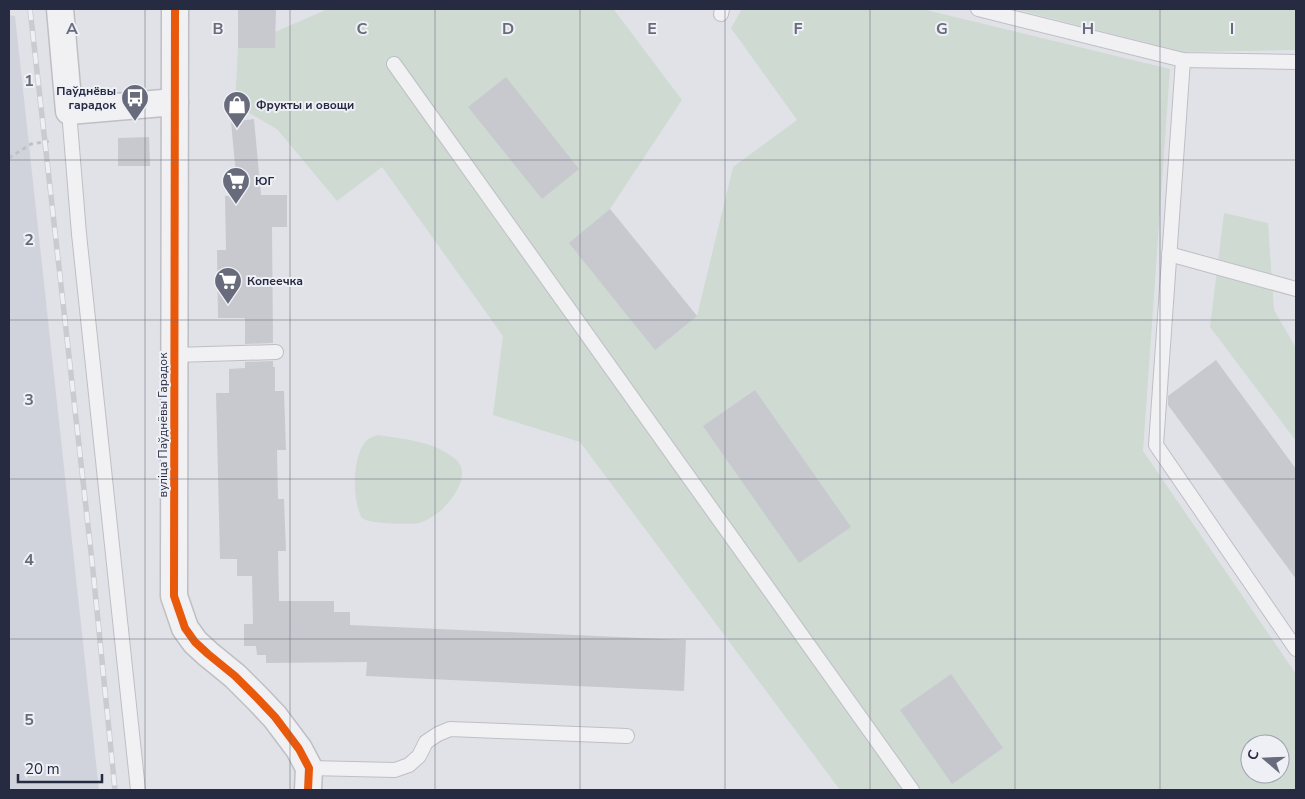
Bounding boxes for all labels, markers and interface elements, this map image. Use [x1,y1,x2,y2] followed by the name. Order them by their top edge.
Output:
[66,18,78,40] text: A
[212,18,224,40] text: B
[357,18,368,40] text: C
[502,18,514,40] text: D
[647,18,657,40] text: E
[794,18,803,40] text: F
[936,18,948,40] text: G
[1082,18,1094,40] text: H
[1230,18,1234,40] text: I
[24,70,34,92] text: 1
[56,83,116,113] place label: Паўднёвы гарадок
[120,83,150,122] bus stop icon: Паўднёвы гарадок
[222,90,252,129] shop icon: Фрукты и овощи
[256,97,354,113] place label: Фрукты и овощи
[221,166,251,205] supermarket icon: ЮГ
[255,173,275,189] place label: ЮГ
[24,229,34,251] text: 2
[213,266,243,305] supermarket icon: Копеечка
[247,273,303,289] place label: Копеечка
[155,352,171,497] street label: вуліца Паўднёвы Гарадок
[24,389,34,411] text: 3
[24,549,34,571] text: 4
[24,709,34,731] text: 5
[1240,734,1290,784] north arrow
[1243,747,1264,763] text: С
[18,752,101,784] scale bar
[25,759,60,779] text: 20 m

